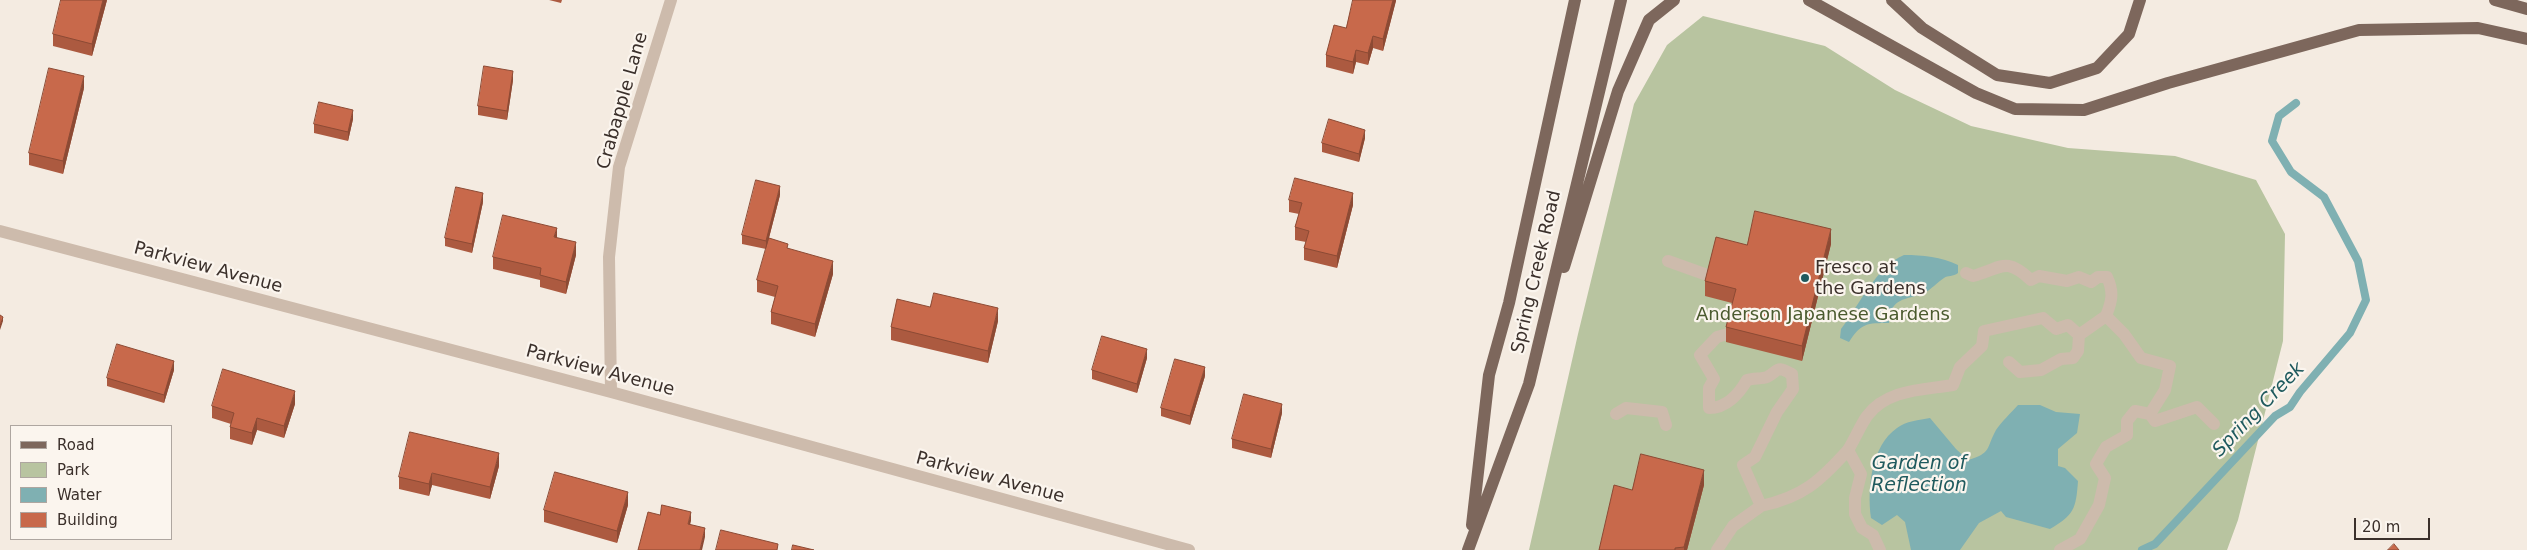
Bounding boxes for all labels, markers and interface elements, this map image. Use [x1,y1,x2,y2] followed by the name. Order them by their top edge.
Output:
[593,30,653,172] street label: Crabapple Lane
[1508,188,1566,356] street label: Spring Creek Road
[131,238,285,298] street label: Parkview Avenue
[1815,257,1926,300] place label: Fresco at the Gardens
[1799,272,1811,284] marker: Fresco at the Gardens
[1696,304,1950,326] park label: Anderson Japanese Gardens
[523,341,677,401] street label: Parkview Avenue
[2208,358,2310,462] water label: Spring Creek
[10,425,172,540] legend
[57,436,95,454] text: Road
[913,448,1067,508] street label: Parkview Avenue
[1871,453,1967,497] water label: Garden of Reflection
[57,461,89,479] text: Park
[57,486,101,504] text: Water
[2357,508,2433,540] scale bar
[57,511,118,529] text: Building
[2362,518,2400,536] text: 20 m

